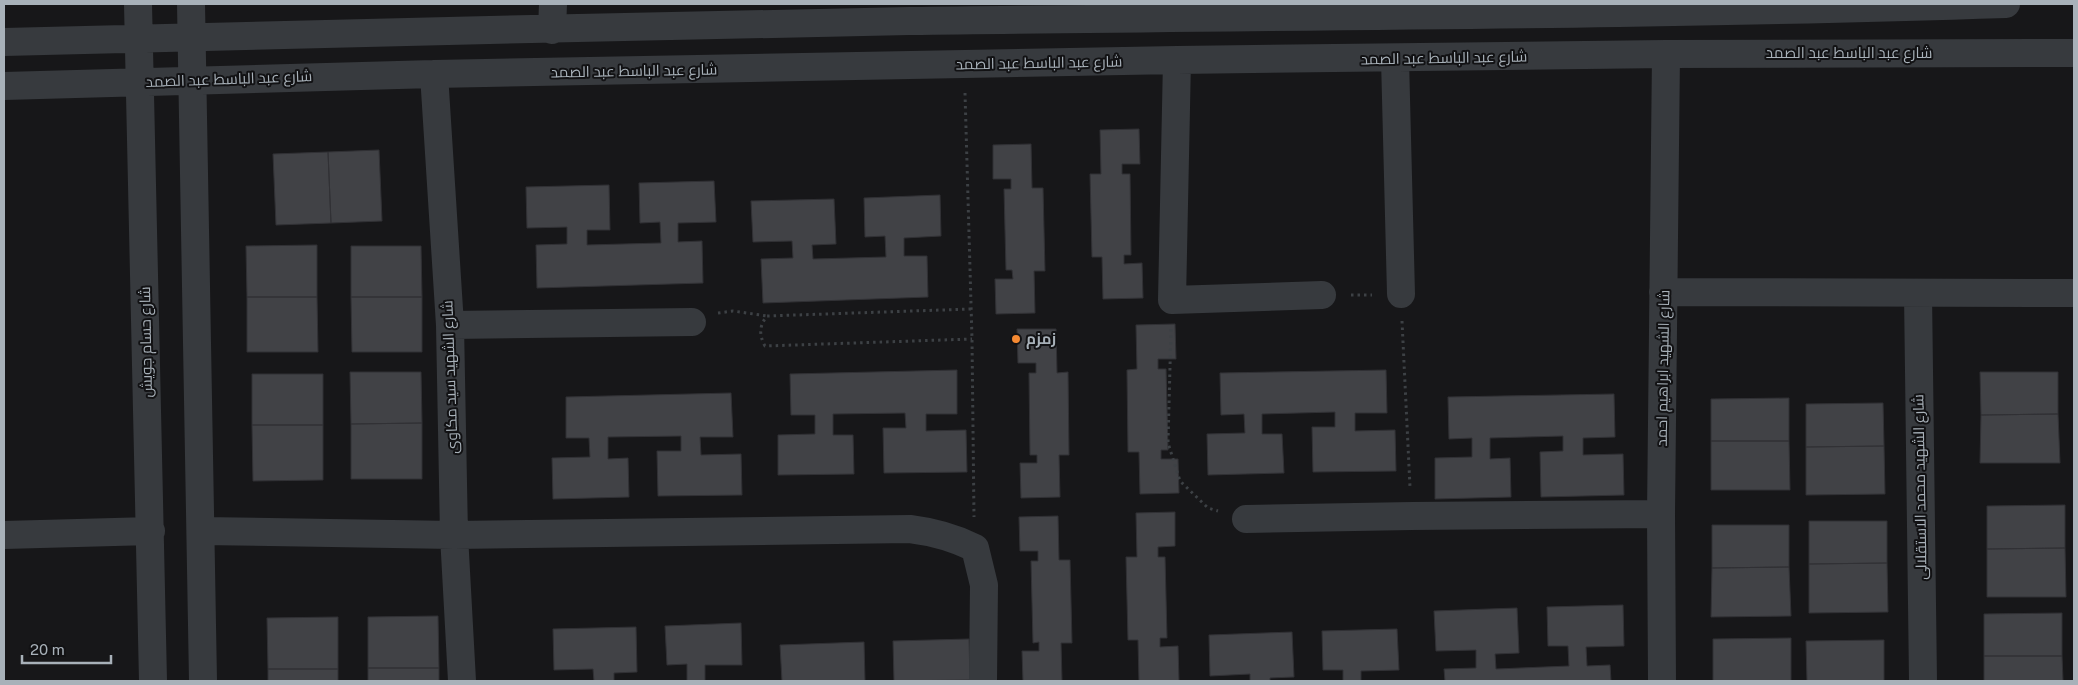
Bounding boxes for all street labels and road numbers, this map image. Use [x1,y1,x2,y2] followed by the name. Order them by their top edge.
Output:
[1766,44,1932,64] street label: شارع عبد الباسط عبد الصمد
[1360,48,1528,70] street label: شارع عبد الباسط عبد الصمد
[955,53,1123,75] street label: شارع عبد الباسط عبد الصمد
[550,61,718,83] street label: شارع عبد الباسط عبد الصمد
[145,67,313,93] street label: شارع عبد الباسط عبد الصمد
[136,286,158,398] street label: شارع حسام جويش
[1653,289,1675,447] street label: شارع الشهيد ابراهيم احمد
[438,300,464,454] street label: شارع الشهيد سيد مكاوى
[1909,394,1933,580] street label: شارع الشهيد محمد الاستقلالى

